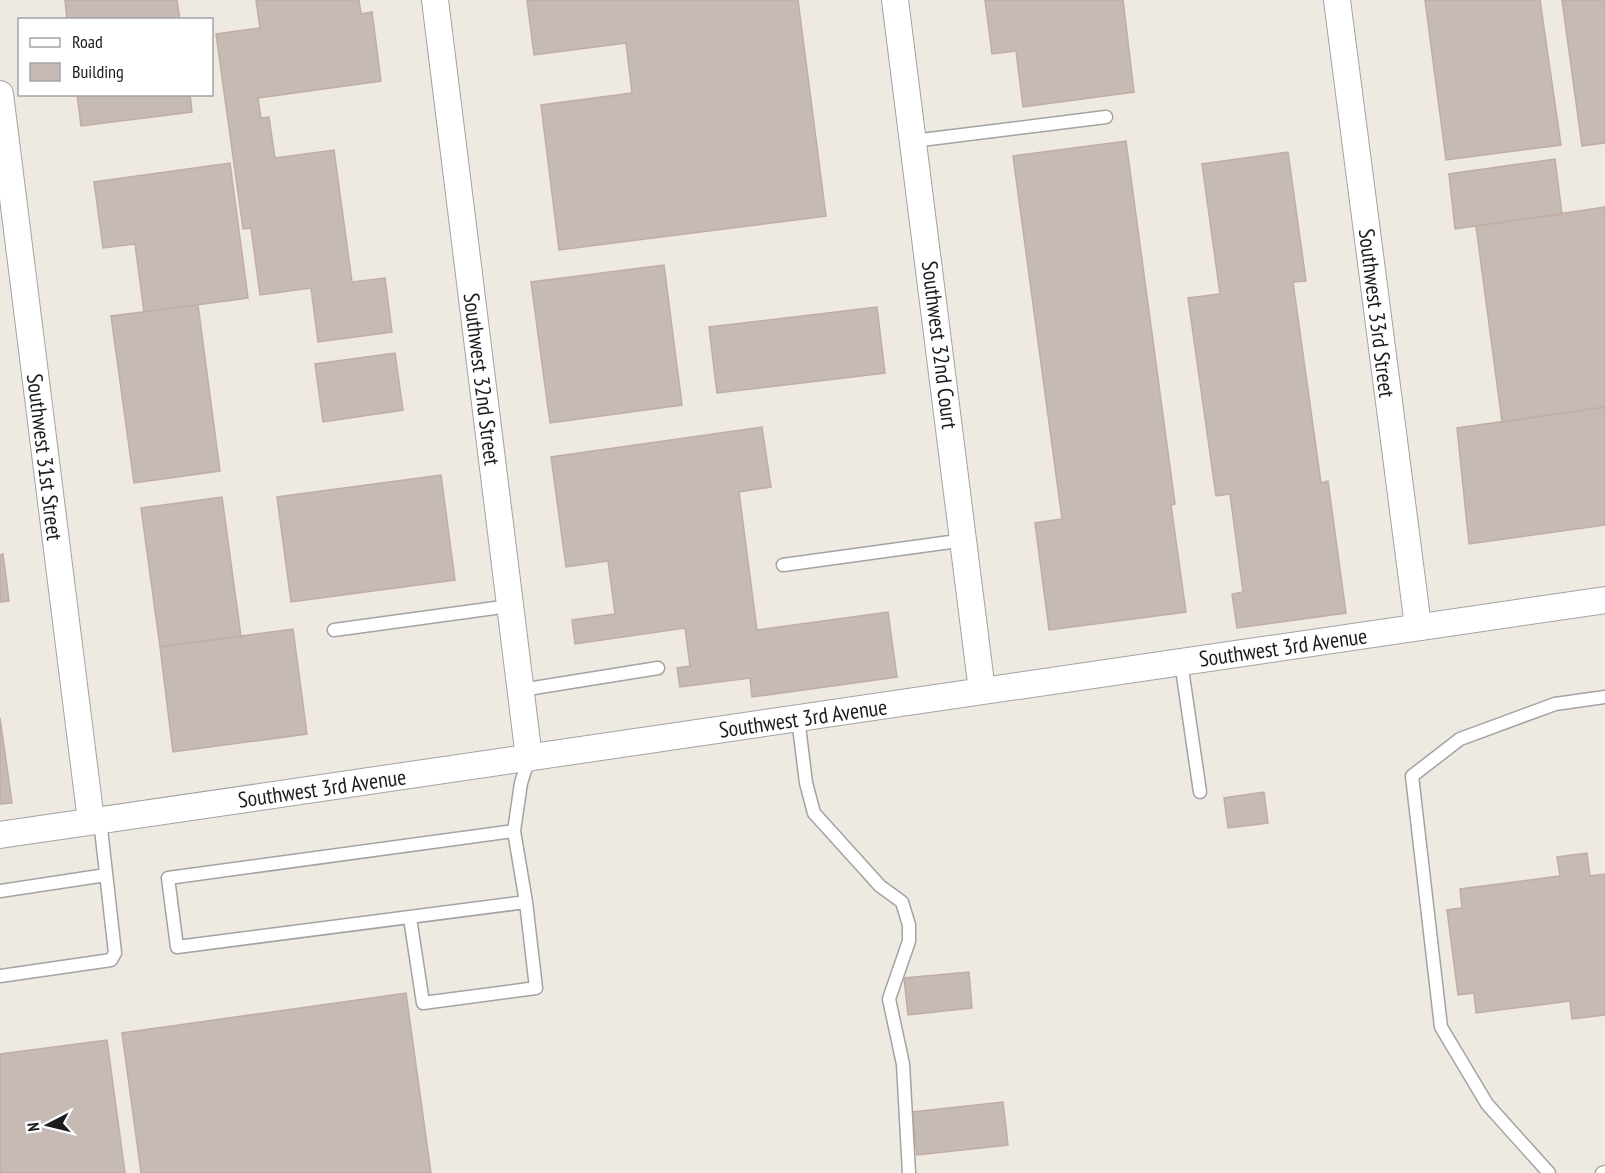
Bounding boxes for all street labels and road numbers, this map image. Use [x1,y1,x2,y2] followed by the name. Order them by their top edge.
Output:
[1353,227,1401,399] street label: Southwest 33rd Street
[916,259,964,431] street label: Southwest 32nd Court
[458,291,506,467] street label: Southwest 32nd Street
[21,372,69,542] street label: Southwest 31st Street
[1197,621,1369,673] street label: Southwest 3rd Avenue
[717,692,889,744] street label: Southwest 3rd Avenue
[236,762,408,814] street label: Southwest 3rd Avenue

